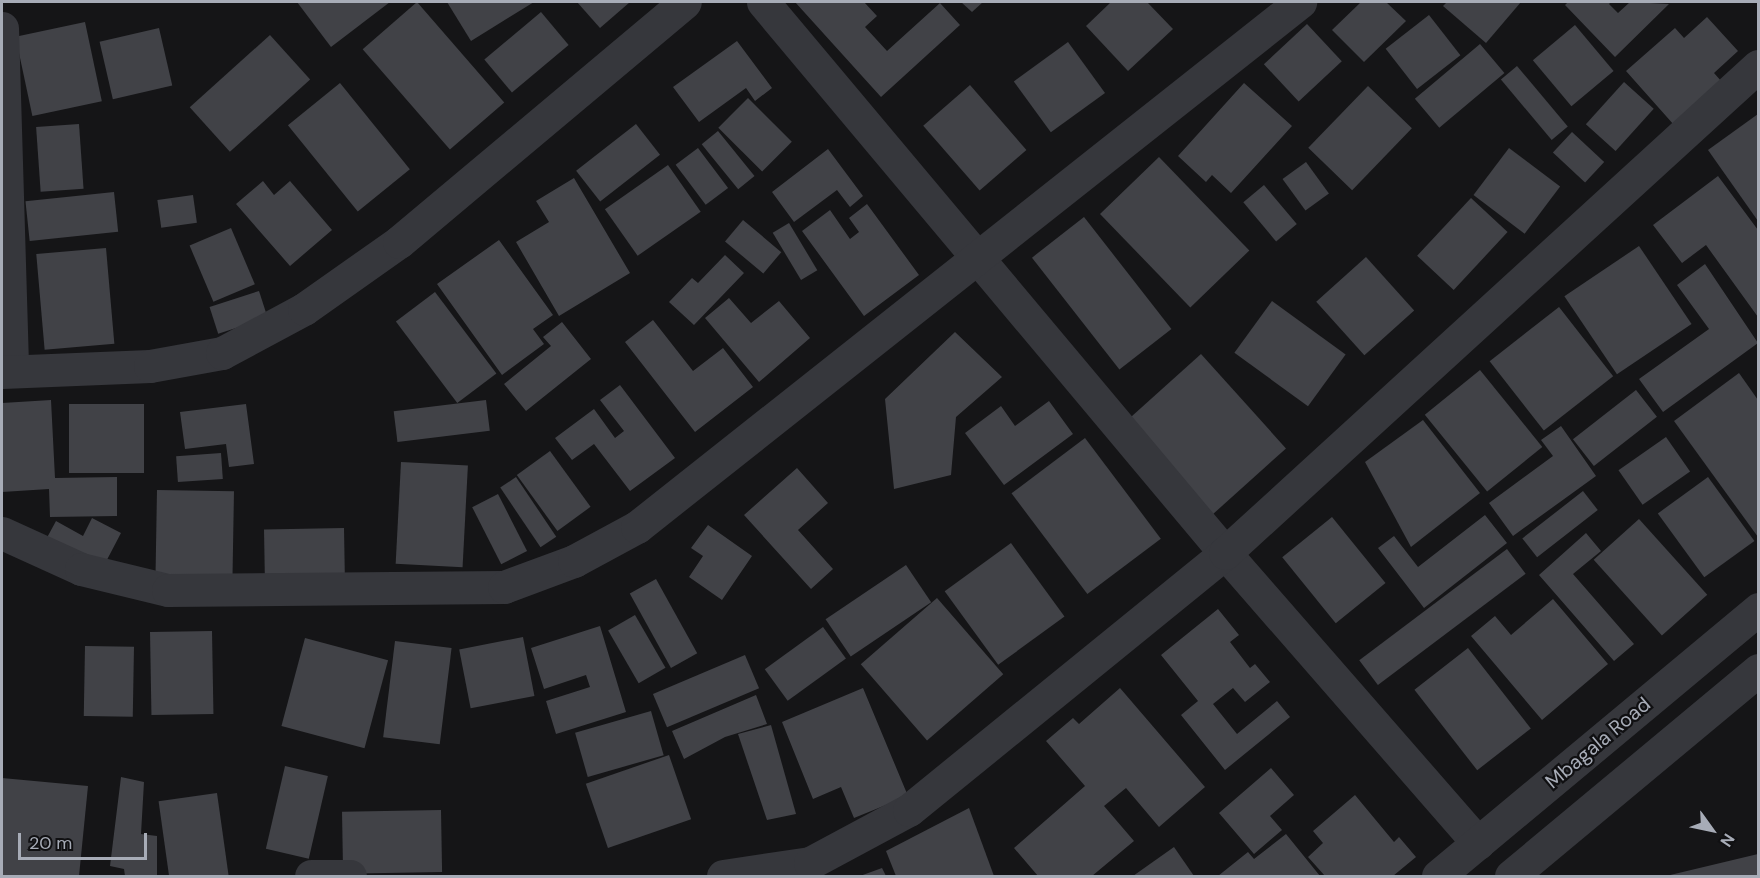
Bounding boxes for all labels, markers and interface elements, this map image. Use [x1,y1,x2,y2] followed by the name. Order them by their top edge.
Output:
[1541,692,1655,794] street label: Mbagala Road
[1682,800,1742,860] north arrow
[21,821,150,859] scale bar
[1716,829,1740,851] text: N
[29,831,72,855] text: 20 m

